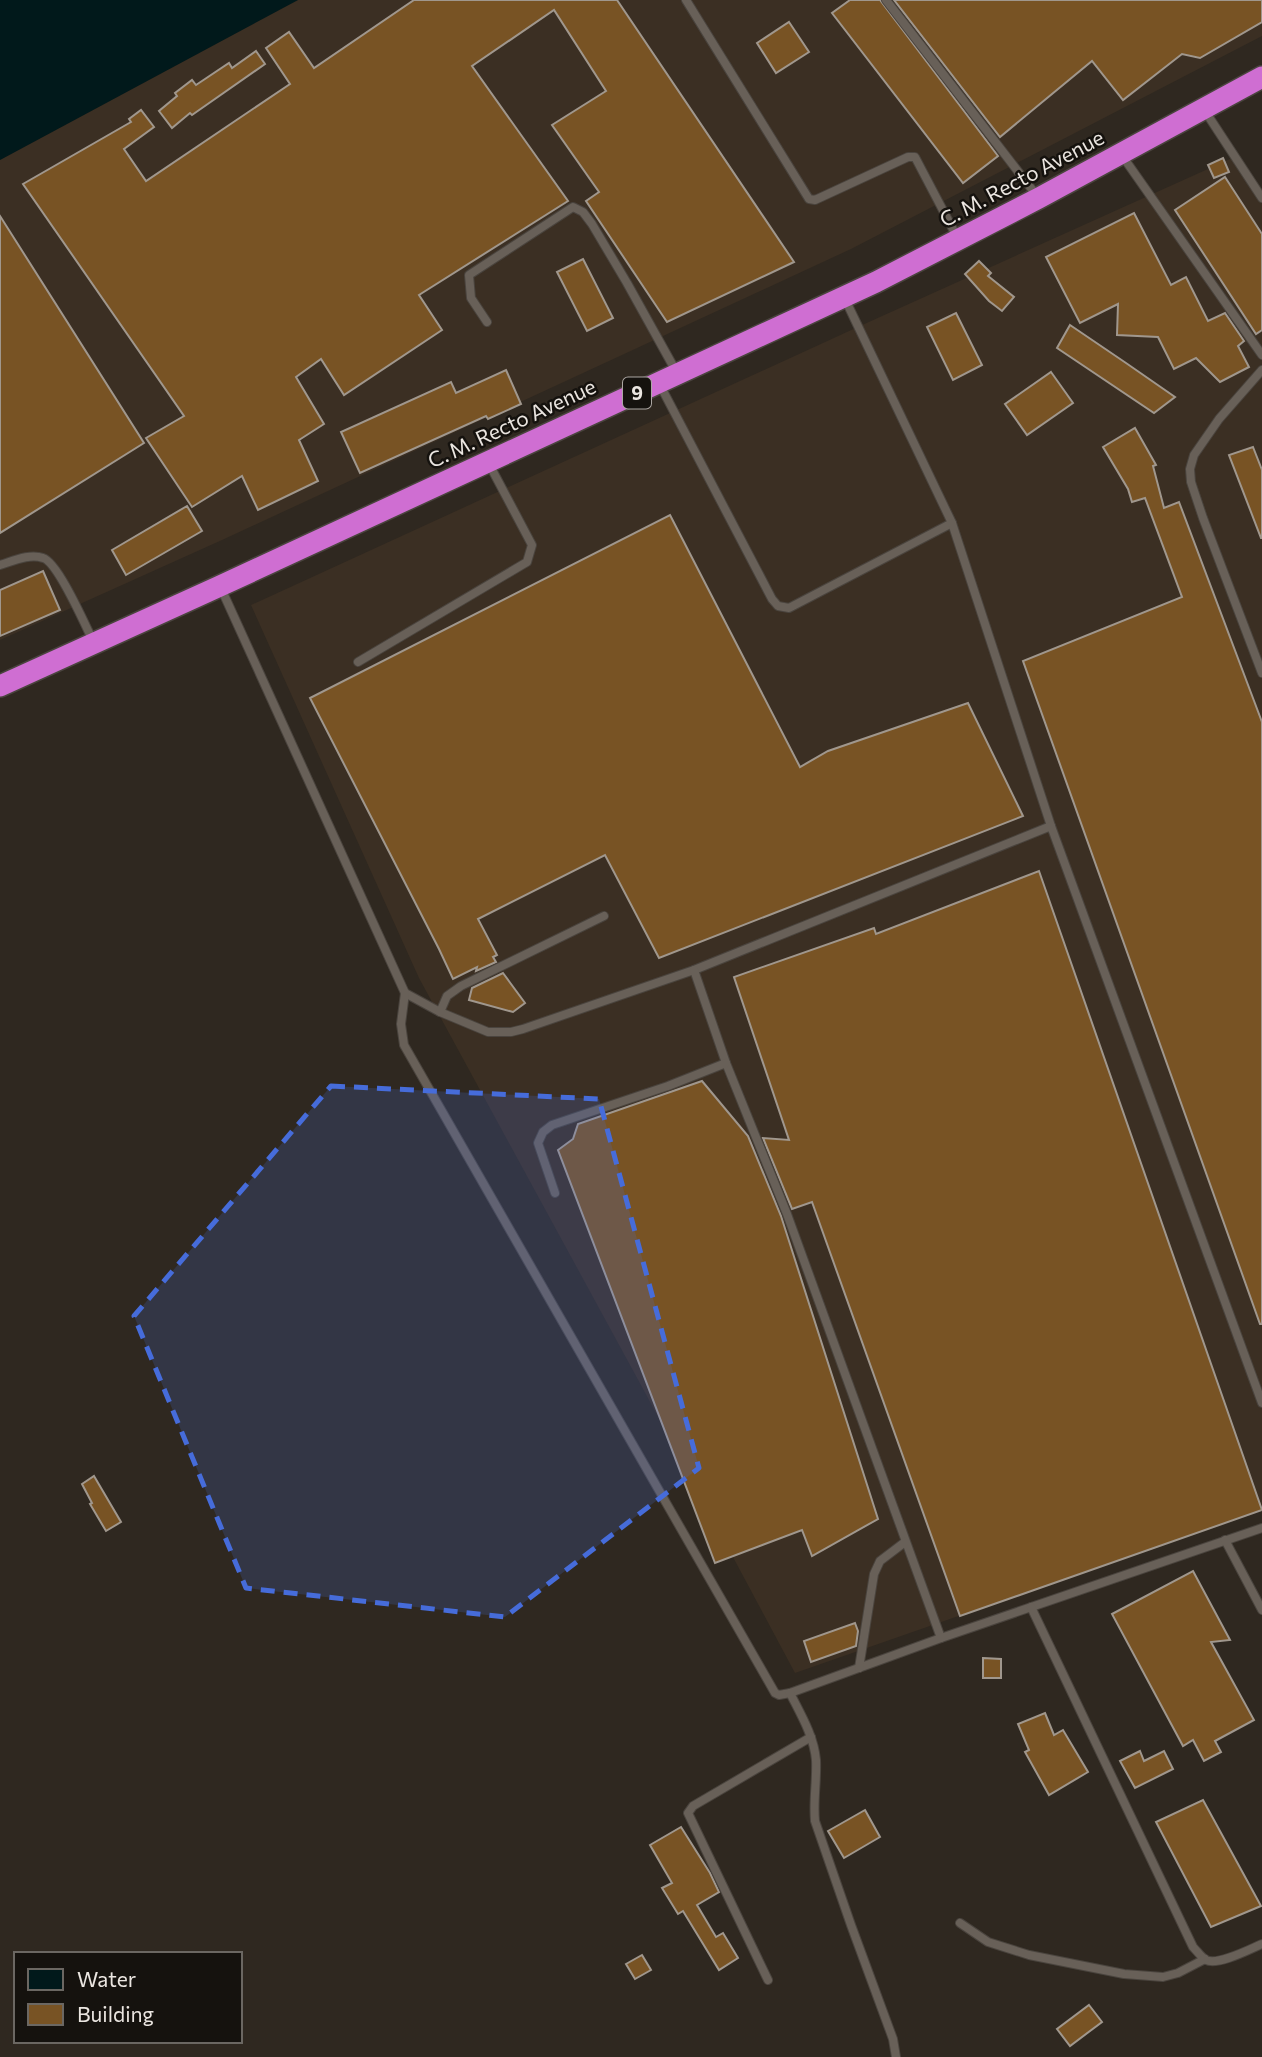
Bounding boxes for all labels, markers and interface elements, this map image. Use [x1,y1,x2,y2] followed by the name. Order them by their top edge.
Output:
[935,124,1108,232] street label: C. M. Recto Avenue
[423,373,599,472] street label: C. M. Recto Avenue
[623,378,651,408] road number: 9
[14,1952,242,2043] legend
[77,1966,136,1991] text: Water
[77,2001,154,2026] text: Building

